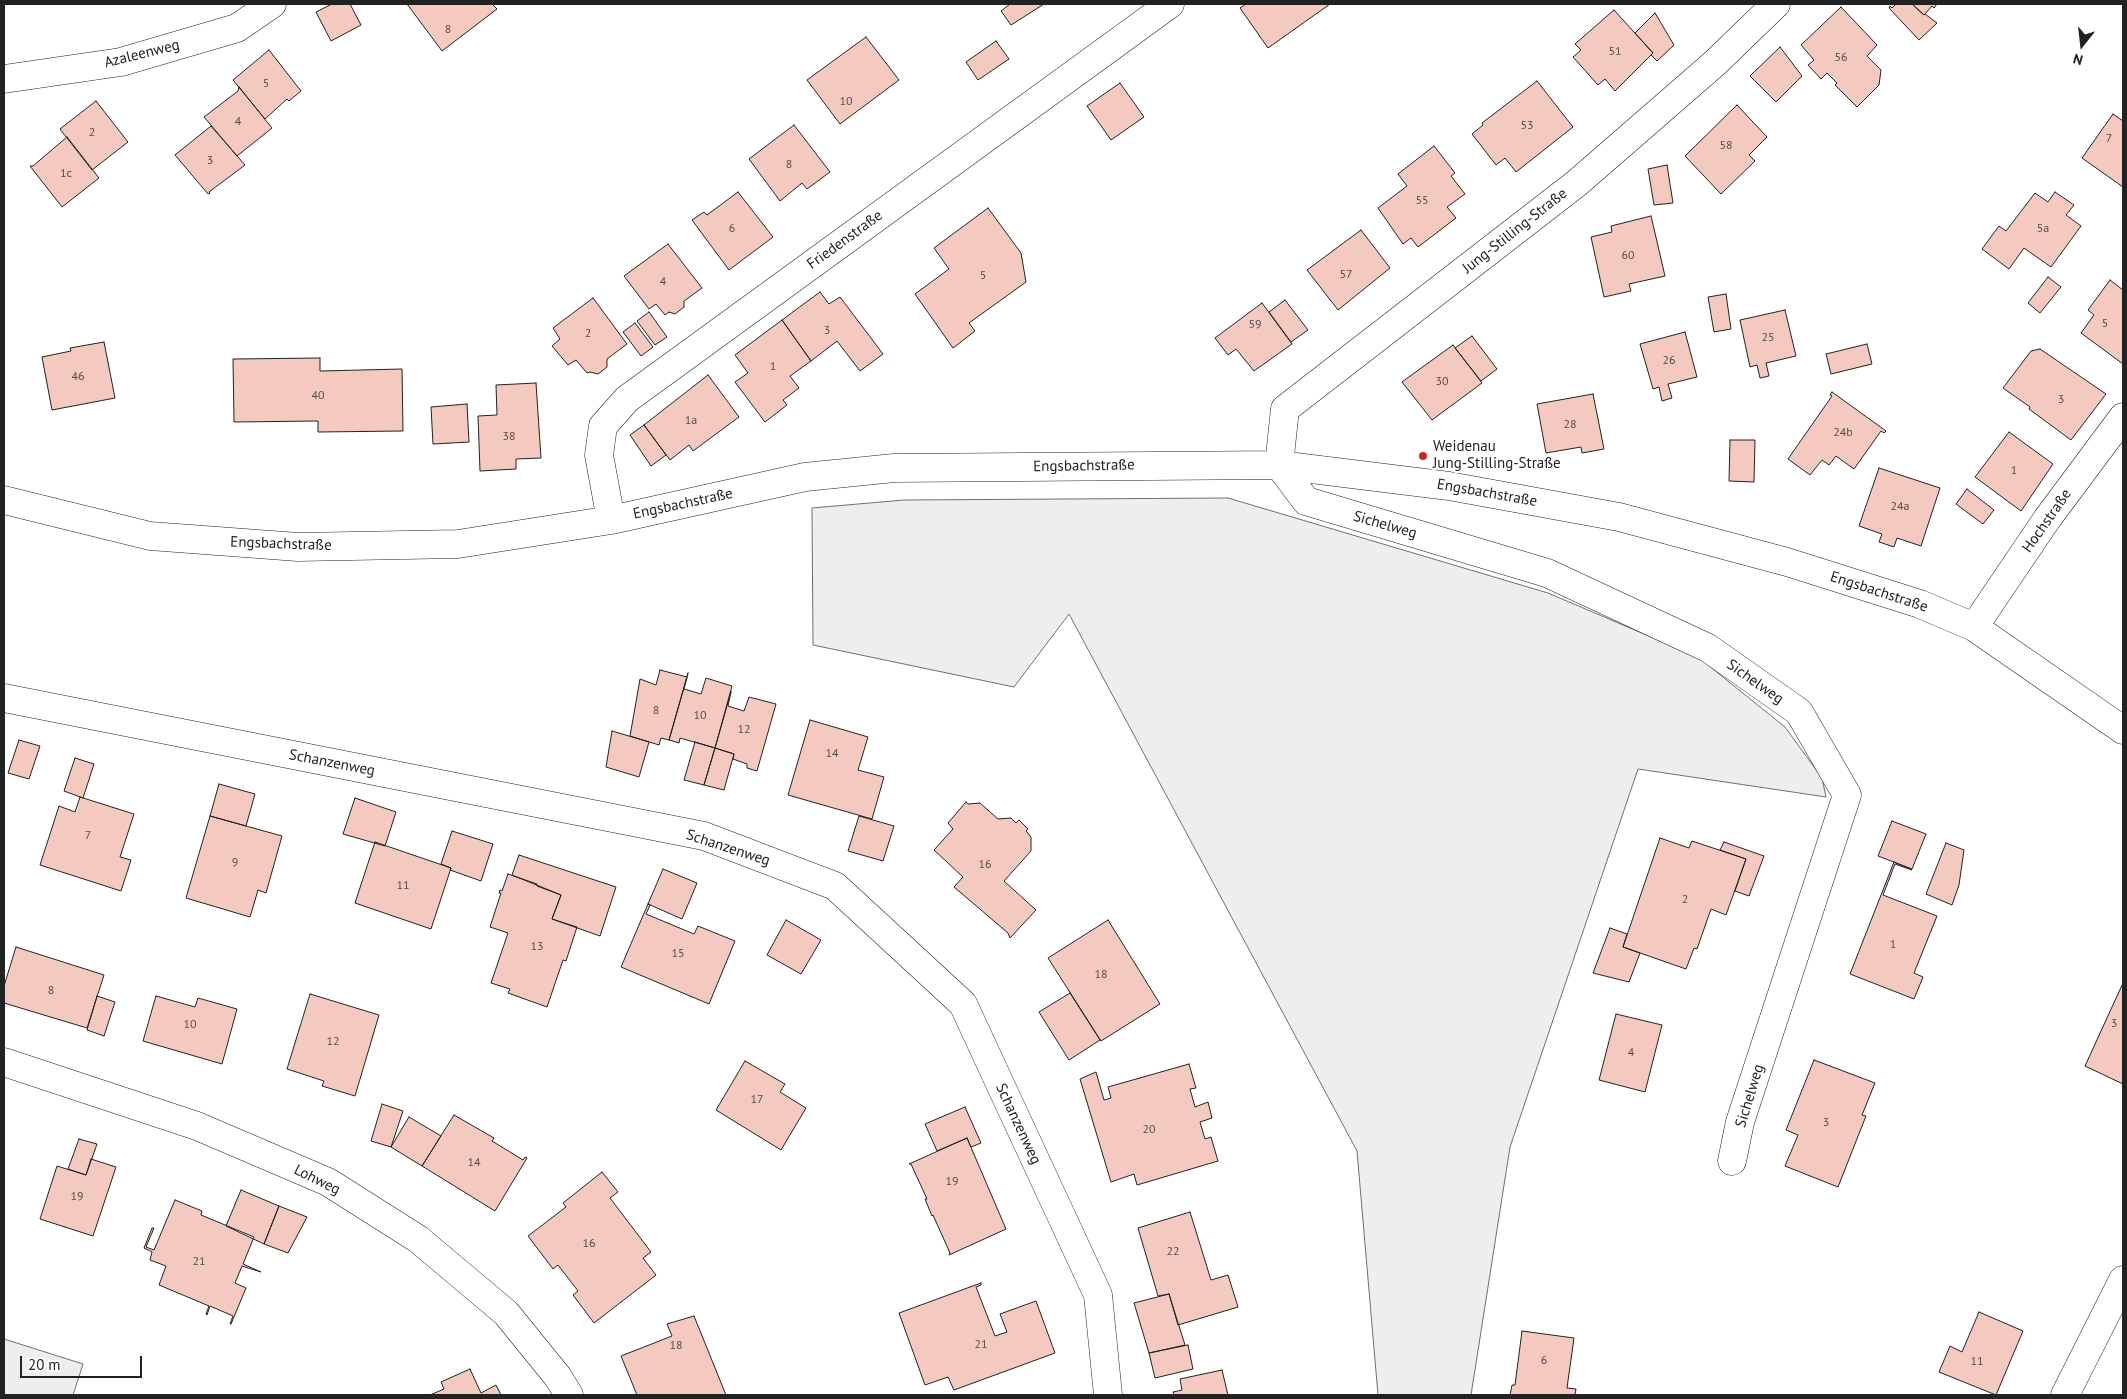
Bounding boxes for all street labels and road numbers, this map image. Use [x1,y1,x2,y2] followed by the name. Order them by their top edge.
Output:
[103,36,181,72] street label: Azaleenweg
[1459,185,1571,277] street label: Jung-Stilling-Straße
[804,207,886,273] street label: Friedenstraße
[1033,456,1135,476] street label: Engsbachstraße
[1435,475,1539,511] street label: Engsbachstraße
[631,485,735,523] street label: Engsbachstraße
[2019,486,2075,556] street label: Hochstraße
[1351,507,1419,543] street label: Sichelweg
[230,533,332,555] street label: Engsbachstraße
[1828,568,1930,616] street label: Engsbachstraße
[1723,656,1787,708] street label: Sichelweg
[287,746,377,780] street label: Schanzenweg
[684,826,772,870] street label: Schanzenweg
[1732,1062,1768,1130] street label: Sichelweg
[991,1081,1045,1167] street label: Schanzenweg
[291,1161,343,1199] street label: Lohweg

